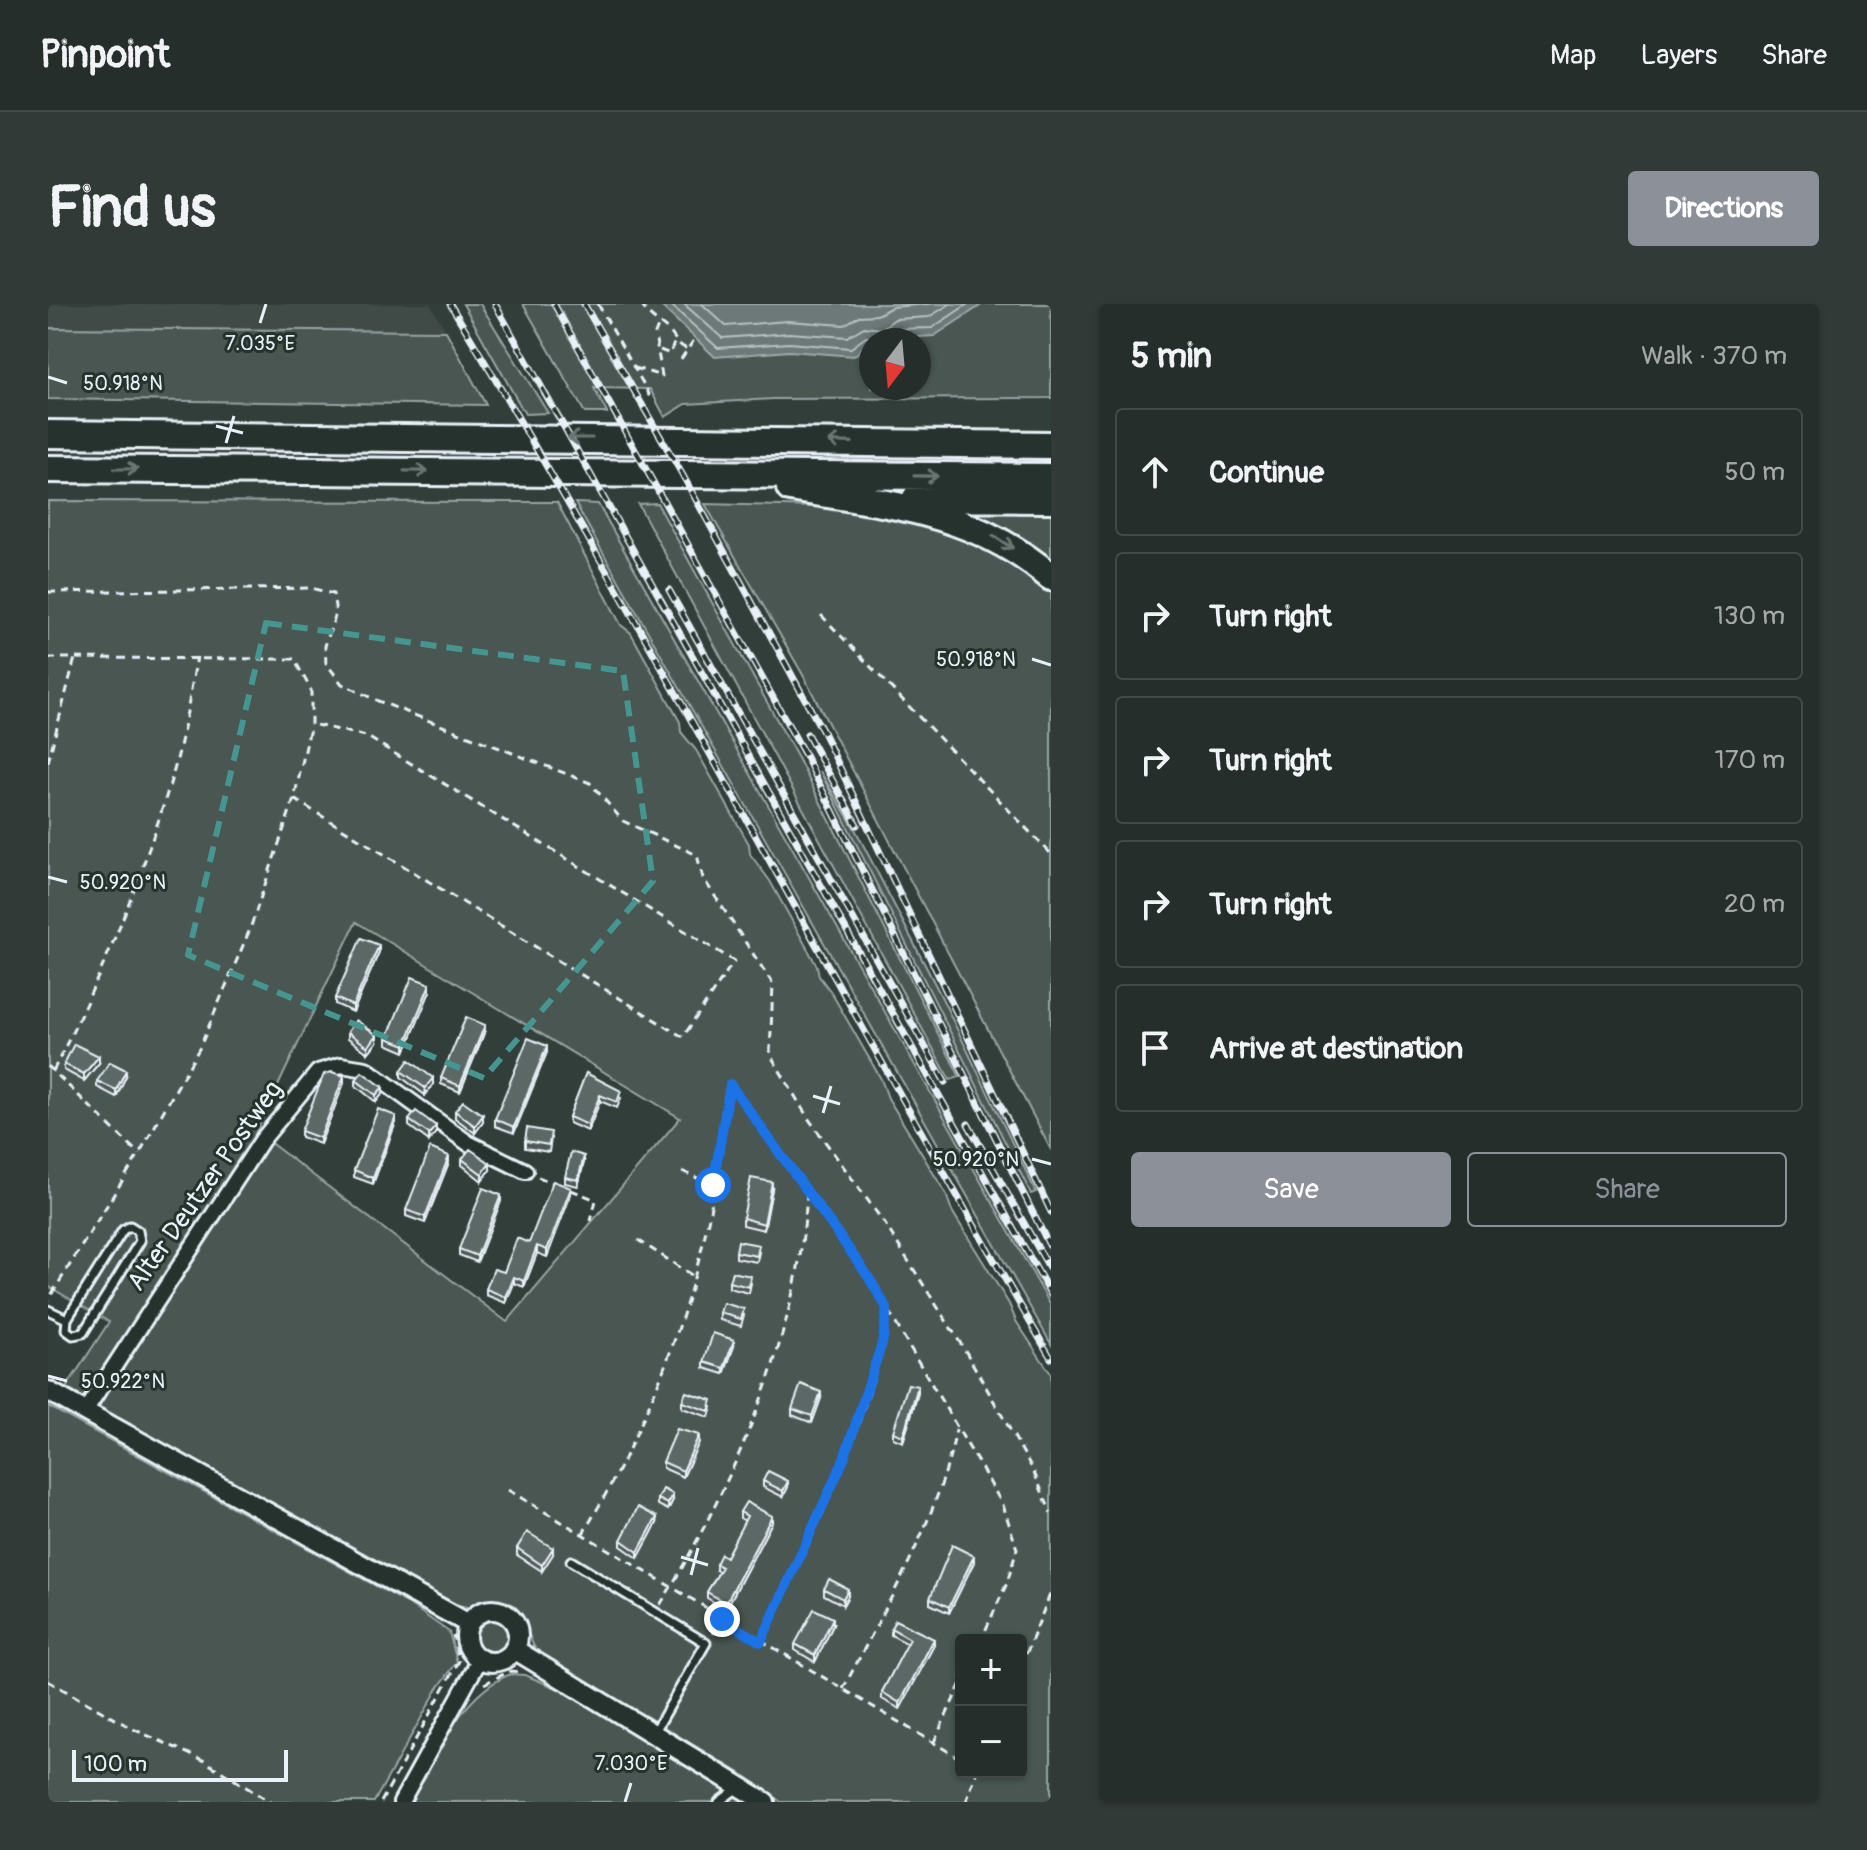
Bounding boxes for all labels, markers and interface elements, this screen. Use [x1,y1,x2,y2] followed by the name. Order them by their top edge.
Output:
[40,31,170,79] text: Pinpoint
[1550,38,1596,73] text: Map
[1640,38,1717,73] text: Layers
[1761,38,1827,73] text: Share
[1628,171,1819,246] button: Directions
[48,174,216,243] text: Find us
[859,328,931,400] north arrow
[225,331,295,356] text: 7.035°E
[1131,335,1212,378] text: 5 min
[1641,340,1787,372] text: Walk · 370 m
[83,371,163,396] text: 50.918°N
[567,430,594,446] one-way arrow
[827,434,854,450] one-way arrow
[1133,450,1177,494] icon: ahead
[1209,454,1324,491] text: Continue
[1724,456,1785,488] text: 50 m
[112,461,139,477] one-way arrow
[402,463,429,479] one-way arrow
[912,468,939,484] one-way arrow
[991,534,1014,550] one-way arrow
[1133,594,1177,638] icon: right
[1209,598,1332,635] text: Turn right
[1714,600,1785,632] text: 130 m
[936,647,1016,672] text: 50.918°N
[1133,738,1177,782] icon: right
[1209,742,1332,779] text: Turn right
[1715,744,1785,776] text: 170 m
[80,870,166,895] text: 50.920°N
[1133,882,1177,926] icon: right
[1209,886,1332,923] text: Turn right
[1724,888,1785,920] text: 20 m
[1133,1026,1177,1070] icon: arrive
[1209,1030,1463,1067] text: Arrive at destination
[120,1075,290,1297] street label: Alter Deutzer Postweg
[933,1147,1019,1172] text: 50.920°N
[1131,1152,1451,1227] button: Save
[1467,1152,1787,1227] button: Share
[695,1167,731,1203] route start
[81,1369,165,1394] text: 50.922°N
[704,1601,740,1637] route end
[955,1634,1027,1778] map controls
[955,1634,1027,1706] button: +
[955,1706,1027,1778] button: −
[72,1746,288,1782] scale bar
[84,1750,147,1778] text: 100 m
[595,1751,667,1776] text: 7.030°E

